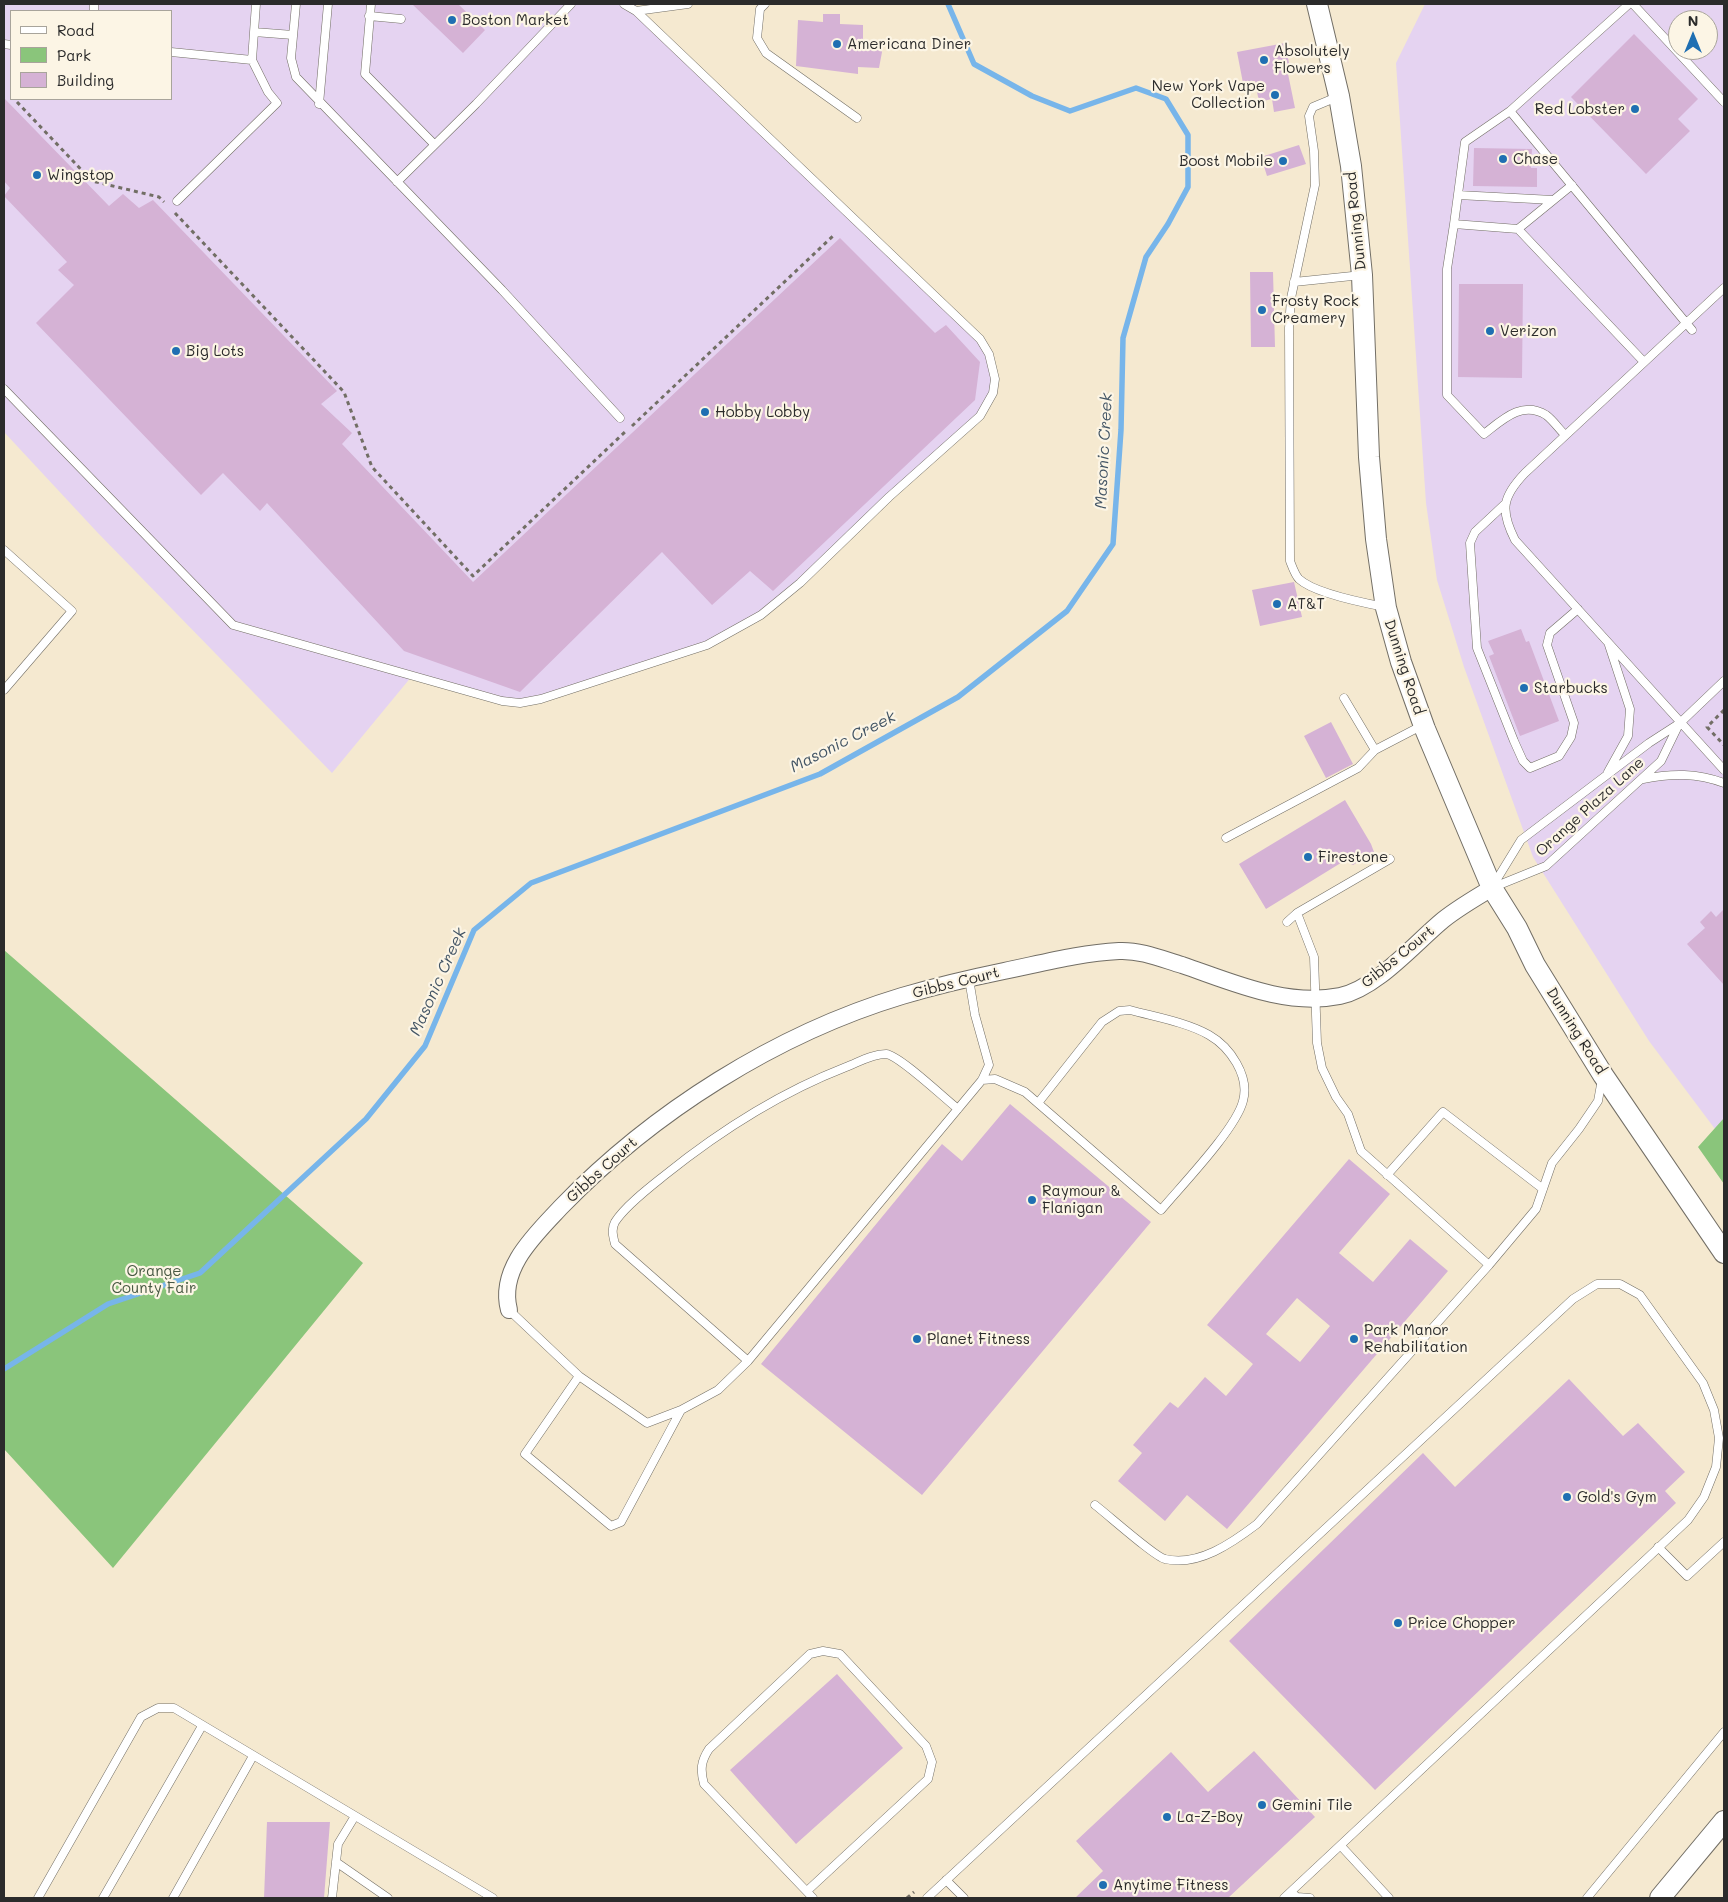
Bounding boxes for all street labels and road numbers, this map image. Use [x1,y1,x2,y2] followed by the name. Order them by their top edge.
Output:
[1342,171,1370,271] street label: Dunning Road
[1380,617,1428,717] street label: Dunning Road
[1532,754,1648,860] street label: Orange Plaza Lane
[1358,922,1438,992] street label: Gibbs Court
[911,964,1001,1002] street label: Gibbs Court
[1542,984,1610,1078] street label: Dunning Road
[563,1134,641,1206] street label: Gibbs Court

